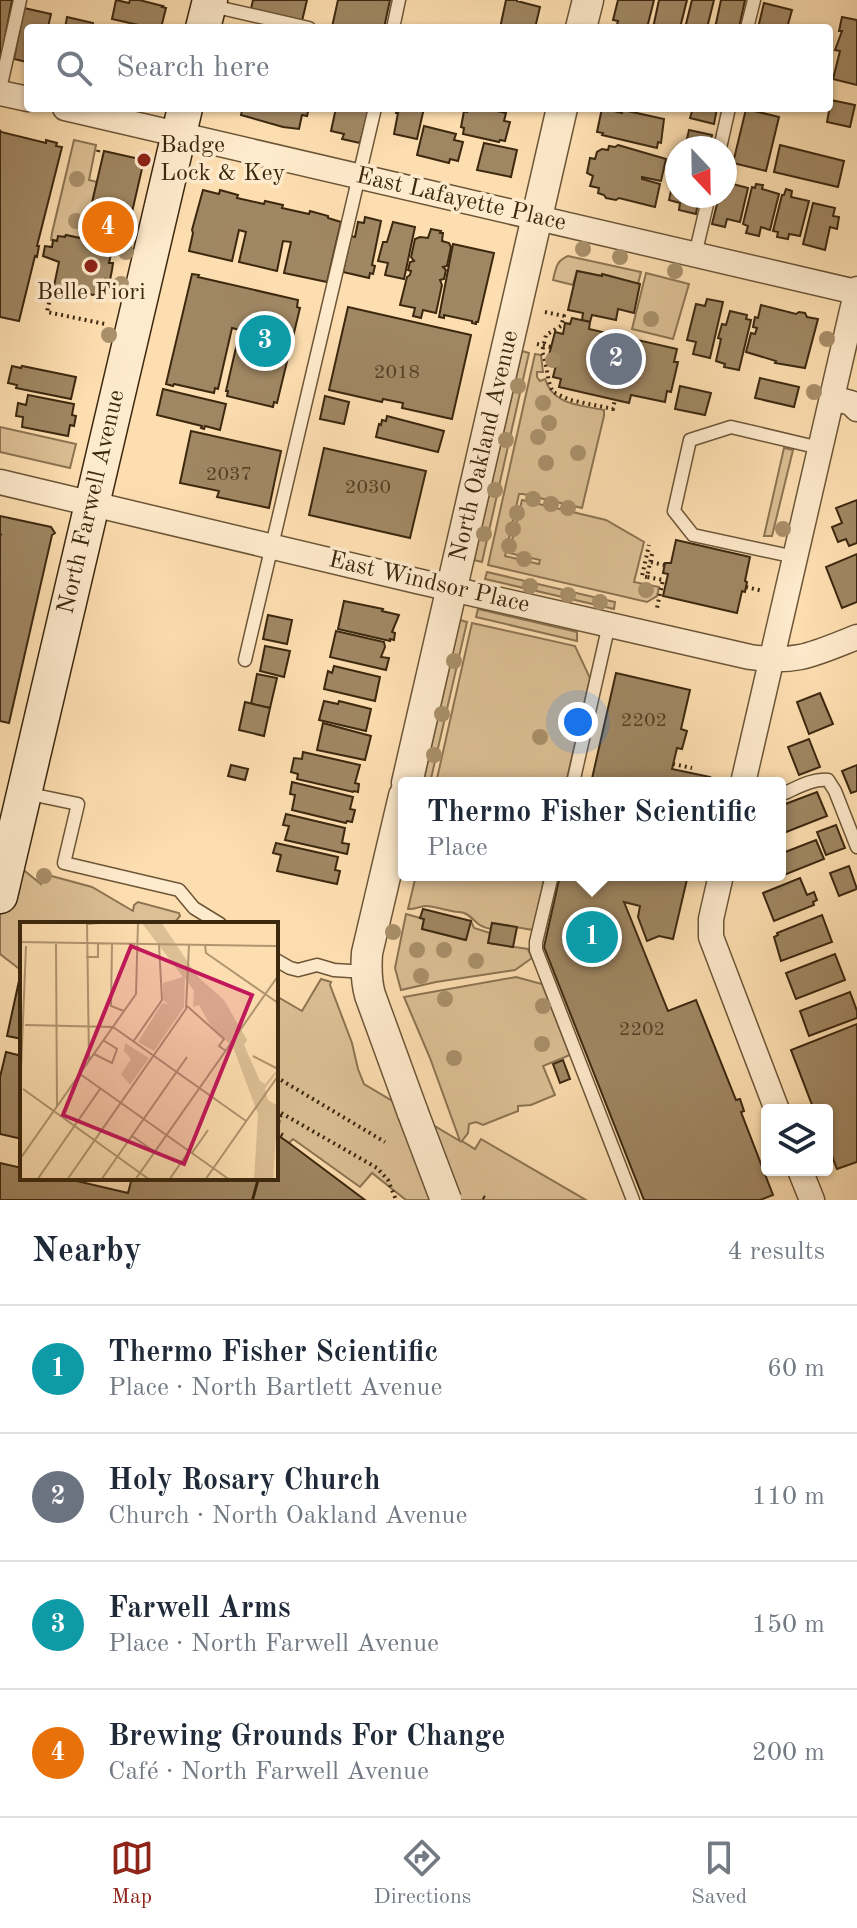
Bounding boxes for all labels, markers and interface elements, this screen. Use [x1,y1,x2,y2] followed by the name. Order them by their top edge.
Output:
[24,24,833,112] search box
[52,46,96,90] icon: search
[116,53,270,83] text: Search here
[160,134,285,186] place label: Badge Lock & Key
[665,136,737,208] north arrow
[135,151,153,169] marker: Badge Lock & Key
[354,164,568,236] street label: East Lafayette Place
[82,197,134,257] pin: 4
[82,257,100,275] marker: Belle Fiori
[36,281,146,305] place label: Belle Fiori
[239,311,291,371] pin: 3
[447,328,523,564] street label: North Oakland Avenue
[590,329,642,389] pin: 2
[374,363,420,383] house number: 2018
[55,388,129,616] street label: North Farwell Avenue
[206,465,252,485] house number: 2037
[345,478,391,498] house number: 2030
[326,548,532,618] street label: East Windsor Place
[558,702,598,742] your location
[621,711,667,731] house number: 2202
[398,777,786,881] popup
[427,798,757,828] text: Thermo Fisher Scientific
[427,835,488,861] text: Place
[566,907,618,967] pin: 1
[20,922,278,1180] inset map
[619,1020,665,1040] house number: 2202
[761,1104,833,1176] map controls
[761,1104,833,1176] button: layers
[32,1235,142,1269] text: Nearby
[727,1239,825,1265] text: 4 results
[108,1338,438,1368] text: Thermo Fisher Scientific
[50,1356,66,1382] text: 1
[767,1356,825,1382] text: 60 m
[108,1375,442,1401] text: Place · North Bartlett Avenue
[108,1466,380,1496] text: Holy Rosary Church
[50,1484,66,1510] text: 2
[752,1484,825,1510] text: 110 m
[108,1503,467,1529] text: Church · North Oakland Avenue
[108,1594,291,1624] text: Farwell Arms
[50,1612,66,1638] text: 3
[752,1612,825,1638] text: 150 m
[108,1631,439,1657] text: Place · North Farwell Avenue
[108,1722,505,1752] text: Brewing Grounds For Change
[50,1740,66,1766] text: 4
[752,1740,825,1766] text: 200 m
[108,1759,429,1785] text: Café · North Farwell Avenue
[110,1836,154,1911] tab: Map
[374,1836,471,1911] tab: Directions
[691,1836,747,1911] tab: Saved

